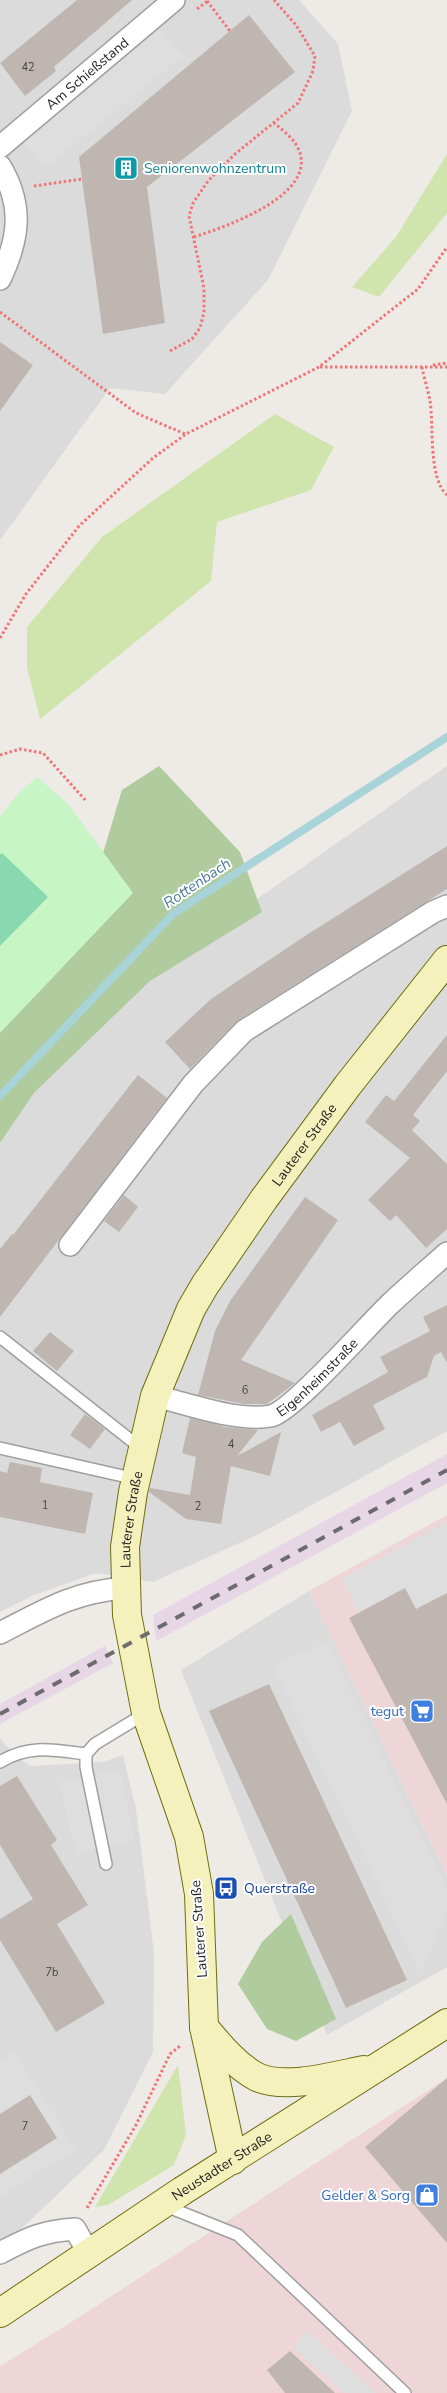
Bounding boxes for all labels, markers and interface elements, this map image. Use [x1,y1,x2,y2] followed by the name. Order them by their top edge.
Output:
[42,33,133,114] street label: Am Schießstand
[21,60,35,75] house number: 42
[113,155,139,181] building icon: Seniorenwohnzentrum
[144,159,286,178] place label: Seniorenwohnzentrum
[159,853,235,913] water label: Rottenbach
[267,1100,341,1190] street label: Lauterer Straße
[273,1334,362,1421] street label: Eigenheimstraße
[242,1383,249,1398] house number: 6
[228,1437,235,1452] house number: 4
[115,1469,147,1569] street label: Lauterer Straße
[42,1498,48,1513] house number: 1
[195,1499,201,1514] house number: 2
[409,1698,435,1724] supermarket icon: tegut
[371,1702,404,1721] place label: tegut
[213,1875,239,1901] bus stop icon: Querstraße
[186,1879,212,1979] street label: Lauterer Straße
[244,1879,315,1898] place label: Querstraße
[45,1965,59,1980] house number: 7b
[22,2119,28,2134] house number: 7
[168,2127,276,2205] street label: Neustadter Straße
[414,2182,440,2208] shop icon: Gelder & Sorg
[321,2186,410,2205] place label: Gelder & Sorg

